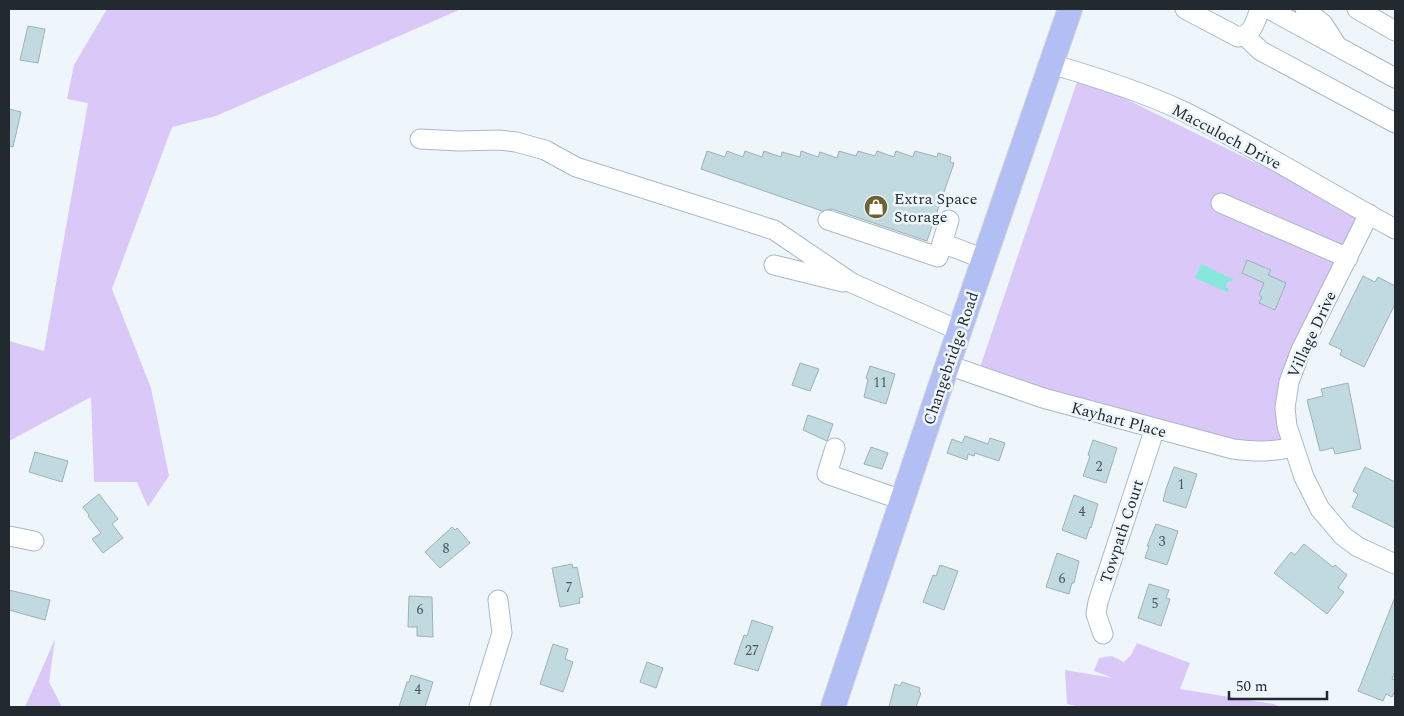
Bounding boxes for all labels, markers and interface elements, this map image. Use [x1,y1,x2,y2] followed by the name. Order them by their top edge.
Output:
[1167,98,1286,176] street label: Macculoch Drive
[894,187,977,229] place label: Extra Space Storage
[863,194,889,220] shop icon: Extra Space Storage
[1281,287,1343,382] street label: Village Drive
[917,288,985,428] street label: Changebridge Road
[873,372,887,393] house number: 11
[1068,396,1169,444] street label: Kayhart Place
[1096,456,1103,477] house number: 2
[1178,474,1185,495] house number: 1
[1094,476,1150,586] street label: Towpath Court
[1079,501,1086,522] house number: 4
[1159,531,1166,552] house number: 3
[443,538,450,559] house number: 8
[1059,568,1066,589] house number: 6
[566,577,573,598] house number: 7
[1152,593,1159,614] house number: 5
[417,599,424,620] house number: 6
[745,640,759,661] house number: 27
[1229,668,1326,700] scale bar
[1236,675,1268,698] text: 50 m
[415,679,422,700] house number: 4

